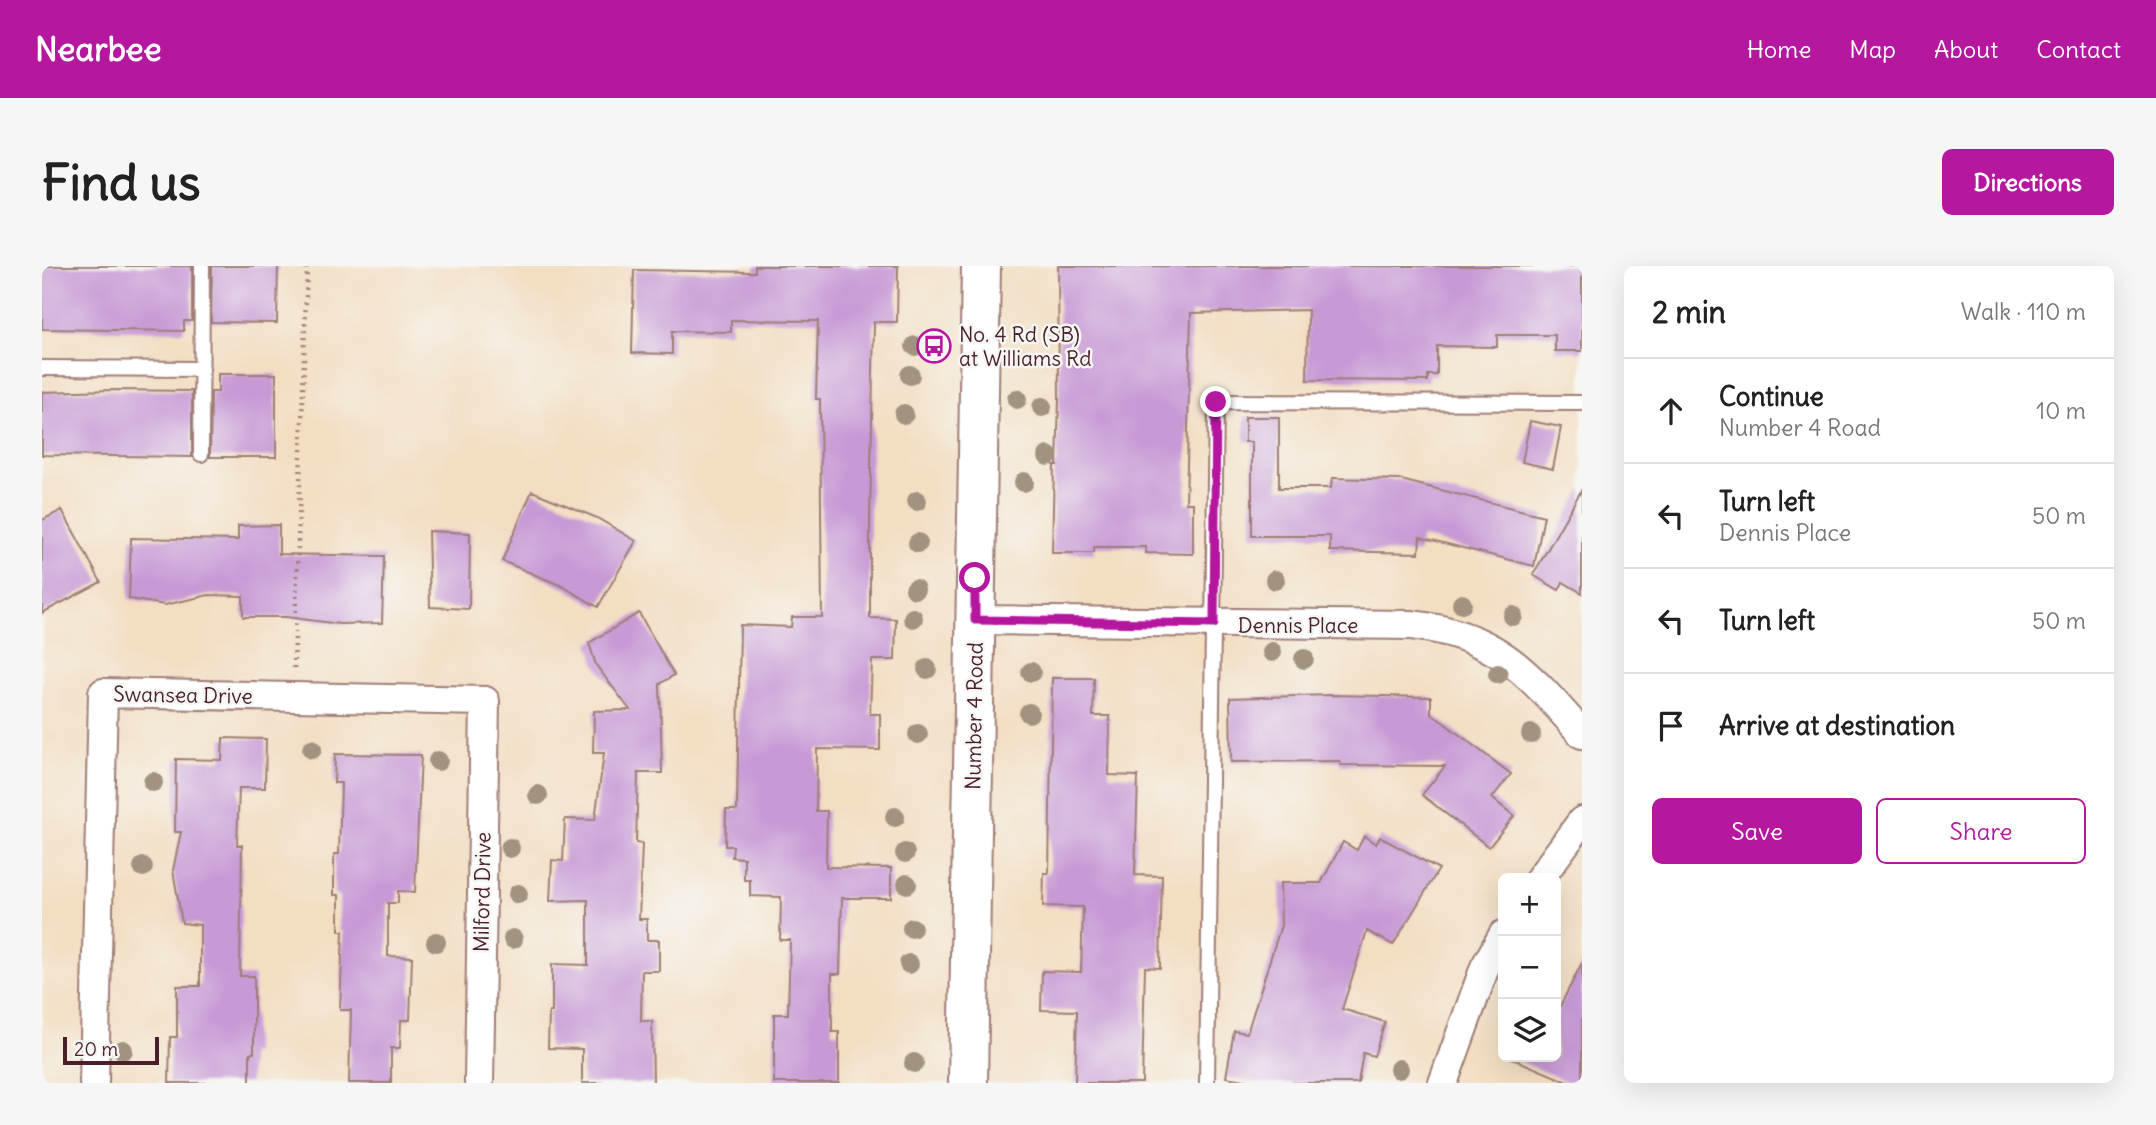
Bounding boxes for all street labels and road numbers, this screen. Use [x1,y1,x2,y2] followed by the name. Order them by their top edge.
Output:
[1238,612,1358,639] street label: Dennis Place
[959,642,989,790] street label: Number 4 Road
[113,680,253,710] street label: Swansea Drive
[467,832,497,952] street label: Milford Drive

